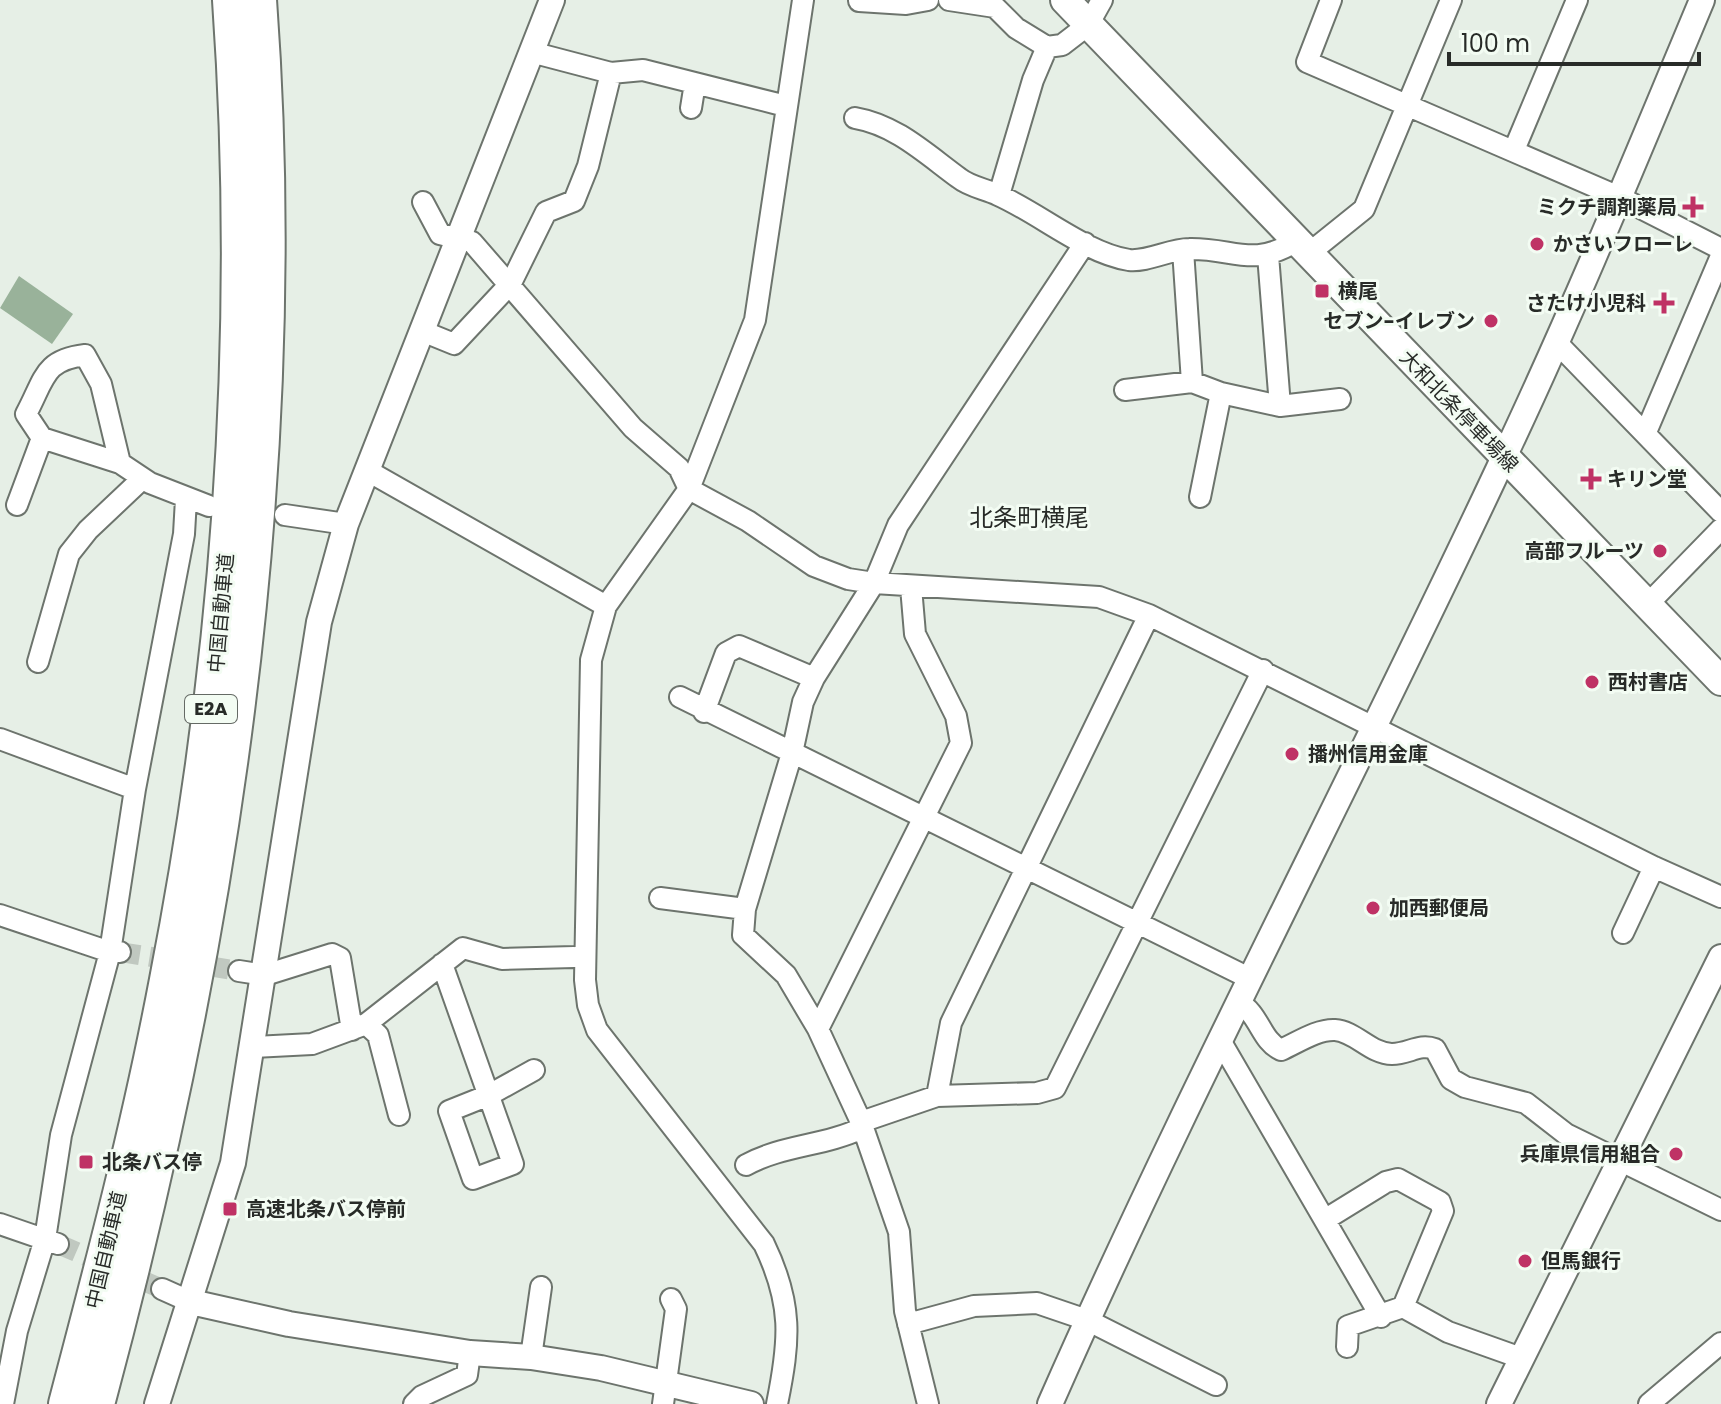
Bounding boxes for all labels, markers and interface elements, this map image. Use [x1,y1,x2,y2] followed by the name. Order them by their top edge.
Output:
[1449,16,1699,66] scale bar
[1461,27,1530,60] text: 100 m
[1537,193,1677,221] place label: ミクチ調剤薬局
[1684,198,1702,216] marker: ミクチ調剤薬局
[1553,230,1693,258] place label: かさいフローレ
[1528,235,1546,253] marker: かさいフローレ
[1338,277,1378,305] place label: 横尾
[1313,282,1331,300] marker: 横尾
[1526,289,1646,317] place label: さたけ小児科
[1653,292,1675,314] marker: さたけ小児科
[1323,307,1475,335] place label: セブン-イレブン
[1482,312,1500,330] marker: セブン-イレブン
[1393,344,1525,478] street label: 大和北条停車場線
[1607,465,1687,493] place label: キリン堂
[1582,470,1600,488] marker: キリン堂
[969,501,1089,534] district label: 北条町横尾
[1524,537,1644,565] place label: 高部フルーツ
[1651,542,1669,560] marker: 高部フルーツ
[202,552,240,674] street label: 中国自動車道
[1608,668,1688,696] place label: 西村書店
[1583,673,1601,691] marker: 西村書店
[185,695,237,723] road number: E2A
[1308,740,1428,768] place label: 播州信用金庫
[1283,745,1301,763] marker: 播州信用金庫
[1389,894,1489,922] place label: 加西郵便局
[1364,899,1382,917] marker: 加西郵便局
[1520,1140,1660,1168] place label: 兵庫県信用組合
[1667,1145,1685,1163] marker: 兵庫県信用組合
[102,1148,202,1176] place label: 北条バス停
[77,1153,95,1171] marker: 北条バス停
[79,1188,133,1312] street label: 中国自動車道
[246,1195,406,1223] place label: 高速北条バス停前
[221,1200,239,1218] marker: 高速北条バス停前
[1541,1247,1621,1275] place label: 但馬銀行
[1516,1252,1534,1270] marker: 但馬銀行

